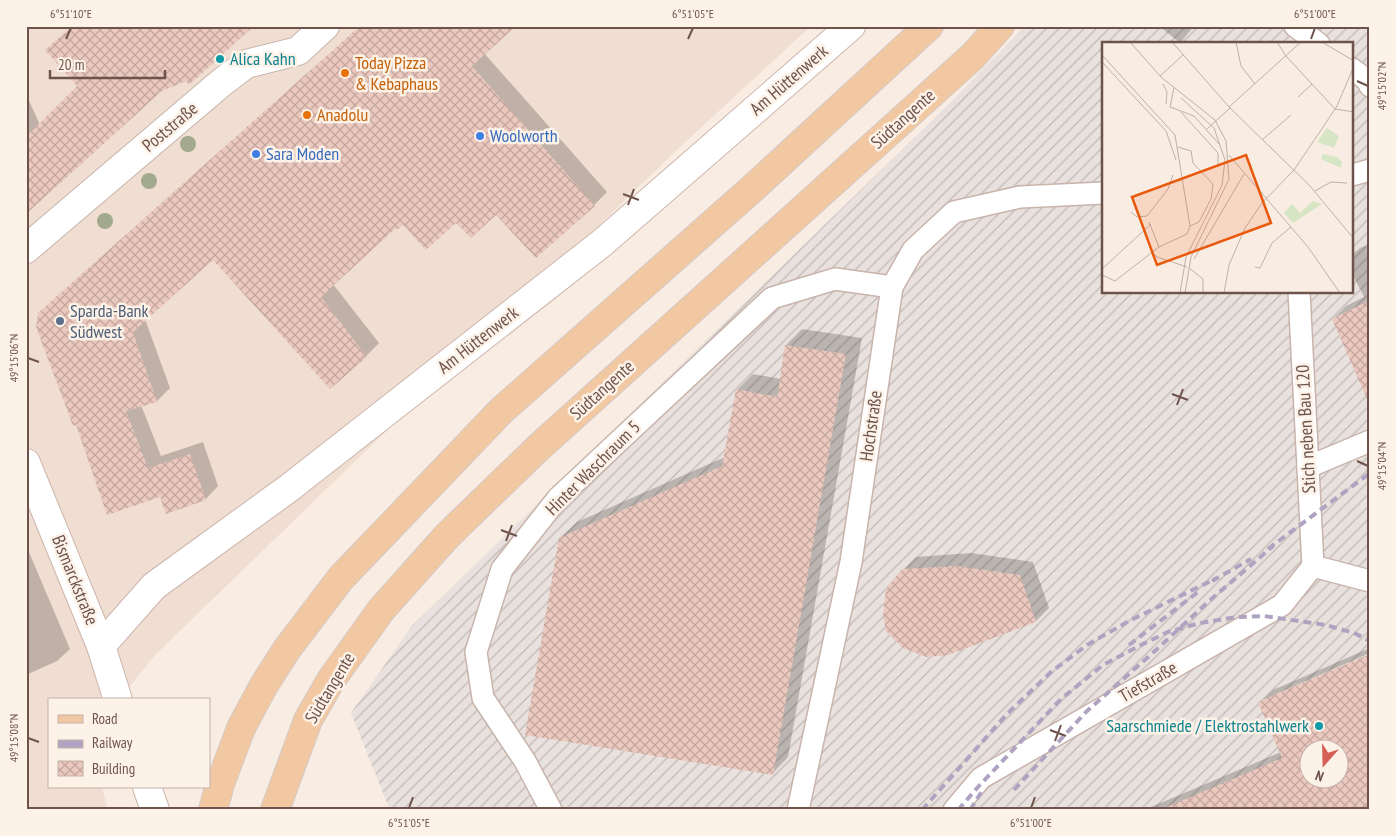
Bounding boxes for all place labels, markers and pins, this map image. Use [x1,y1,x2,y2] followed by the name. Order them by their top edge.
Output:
[230,47,296,70] place label: Alica Kahn
[355,51,438,95] place label: Today Pizza & Kebaphaus
[214,53,226,65] marker: Alica Kahn
[339,67,351,79] marker: Today Pizza & Kebaphaus
[317,103,368,126] place label: Anadolu
[301,109,313,121] marker: Anadolu
[490,124,558,147] place label: Woolworth
[474,130,486,142] marker: Woolworth
[266,142,339,165] place label: Sara Moden
[250,148,262,160] marker: Sara Moden
[70,299,148,343] place label: Sparda-Bank Südwest
[54,315,66,327] marker: Sparda-Bank Südwest
[1106,714,1309,737] place label: Saarschmiede / Elektrostahlwerk
[1313,720,1325,732] marker: Saarschmiede / Elektrostahlwerk

